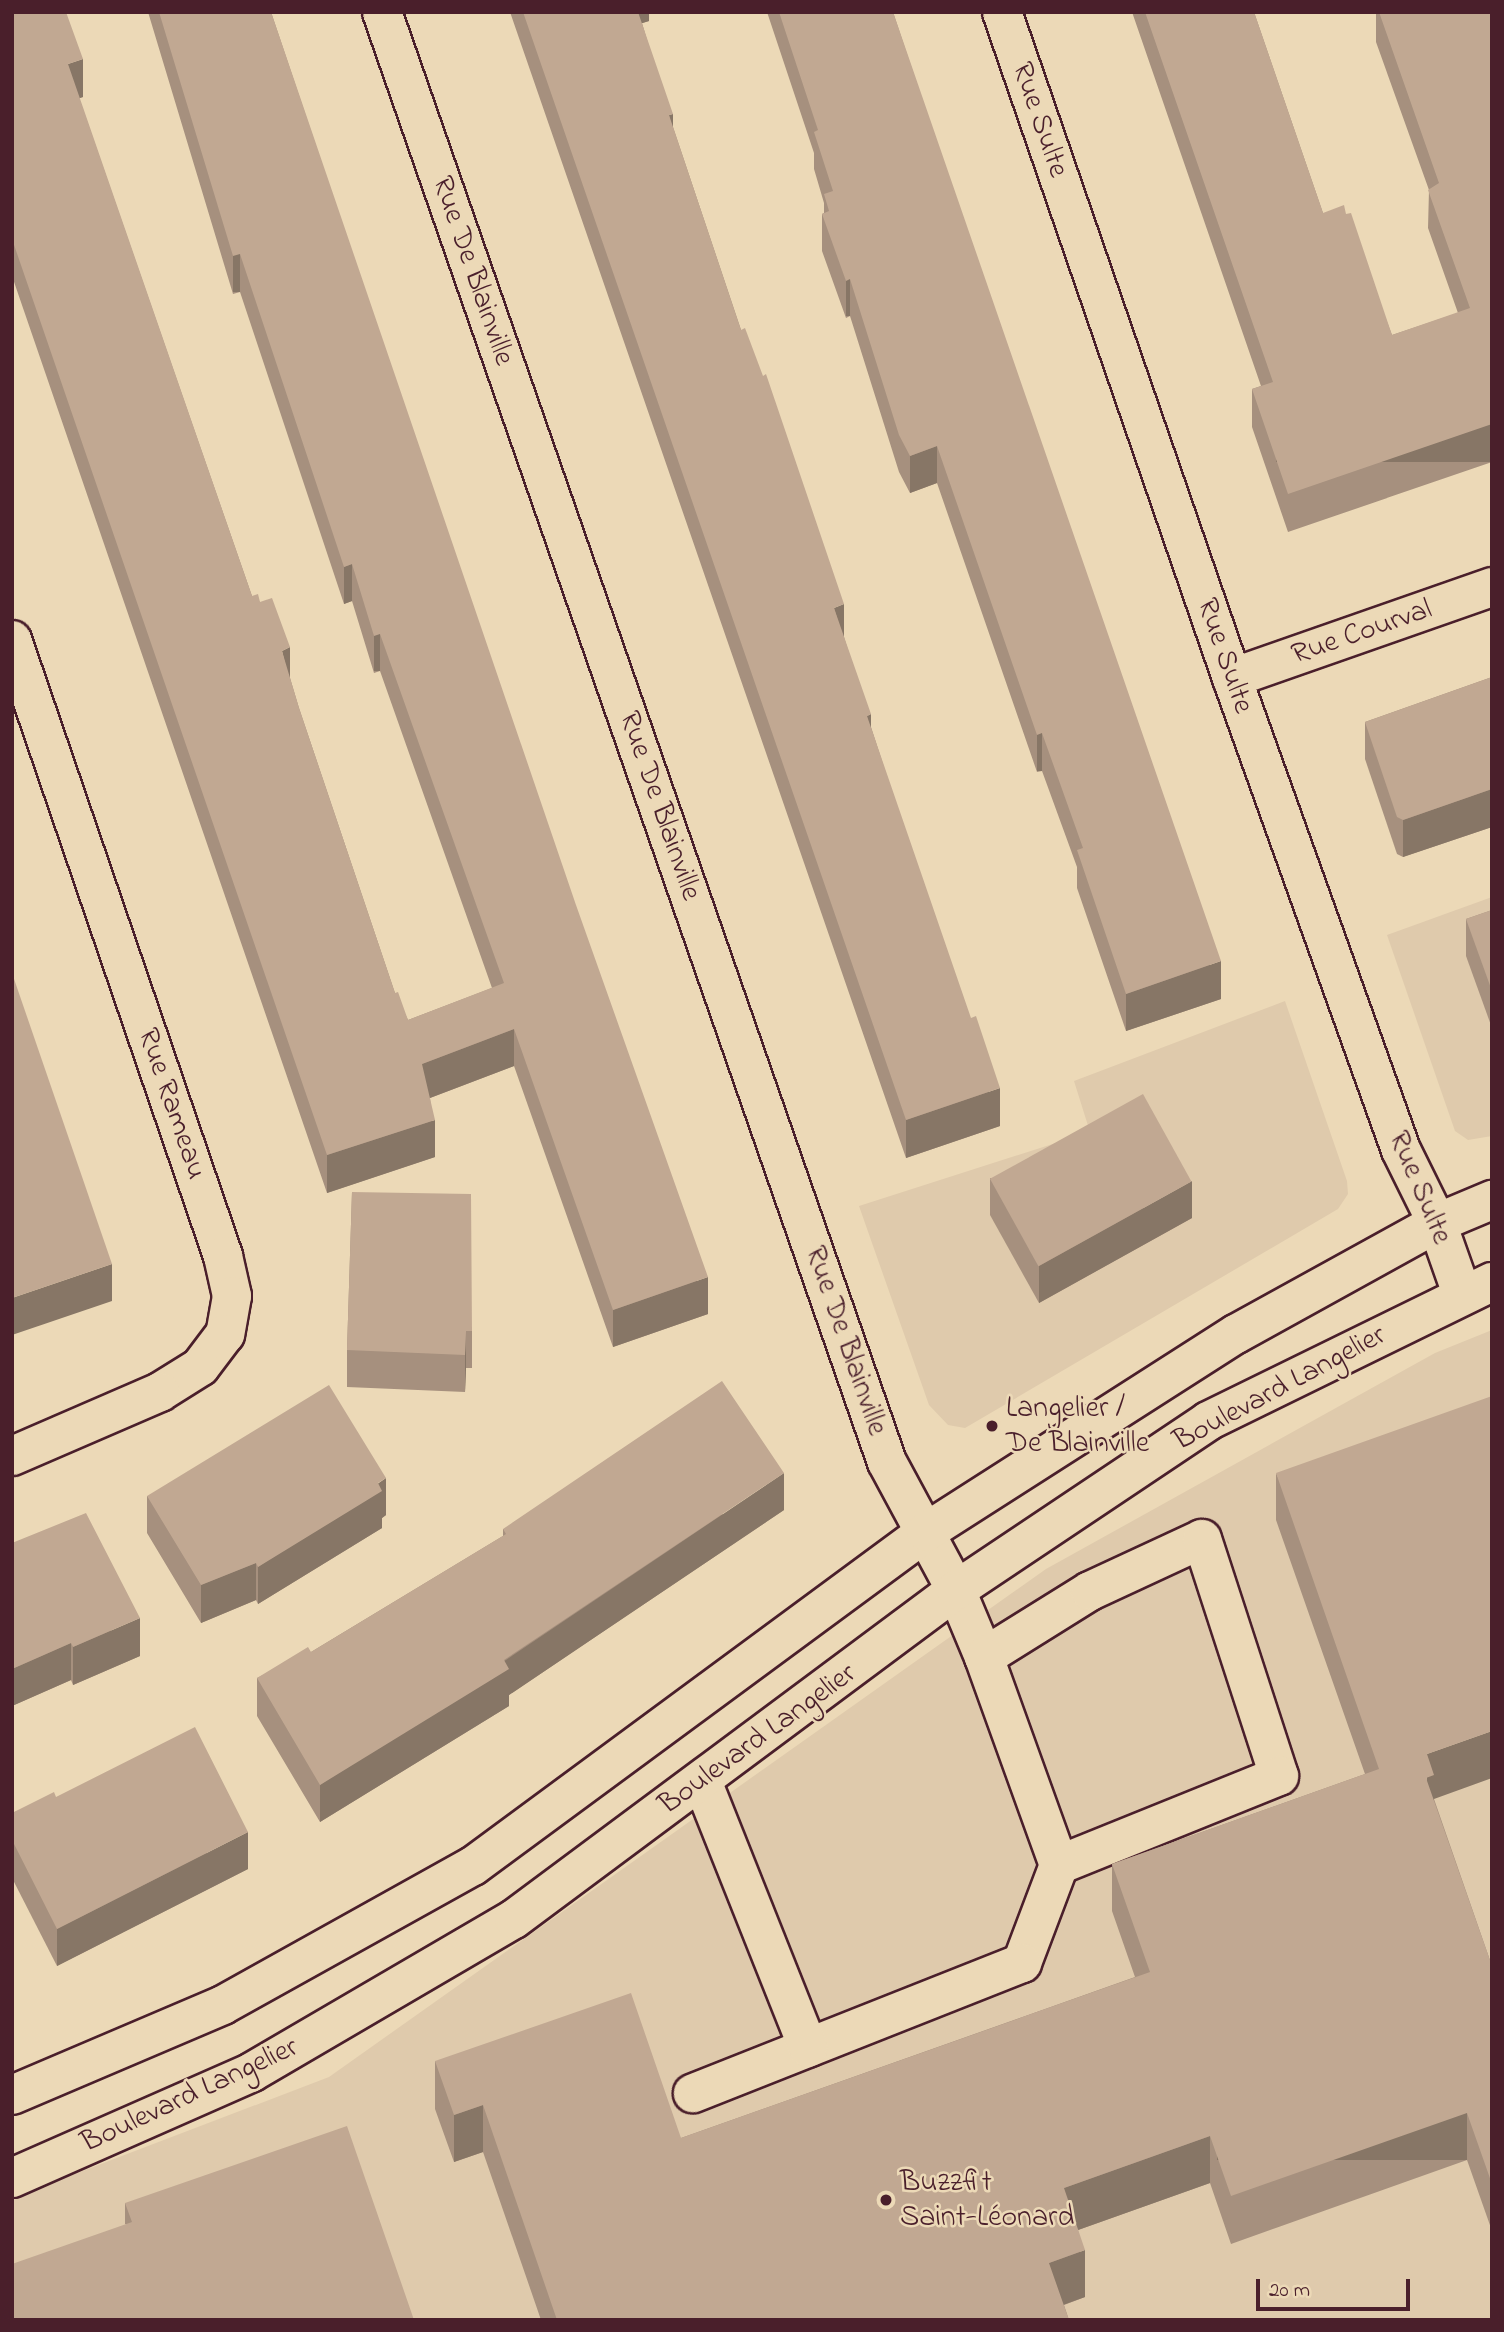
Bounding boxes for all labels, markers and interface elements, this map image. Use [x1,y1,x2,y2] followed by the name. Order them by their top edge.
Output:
[1003,58,1075,182] street label: Rue Sulte
[423,172,521,370] street label: Rue De Blainville
[1287,592,1437,674] street label: Rue Courval
[1188,594,1260,718] street label: Rue Sulte
[610,707,708,905] street label: Rue De Blainville
[128,1024,214,1184] street label: Rue Rameau
[1379,1126,1459,1250] street label: Rue Sulte
[796,1242,894,1440] street label: Rue De Blainville
[1168,1318,1392,1460] street label: Boulevard Langelier
[1006,1391,1149,1462] place label: Langelier / De Blainville
[984,1418,1000,1434] marker: Langelier / De Blainville
[652,1656,864,1824] street label: Boulevard Langelier
[76,2030,304,2162] street label: Boulevard Langelier
[900,2165,1074,2236] place label: Buzzfit Saint-Léonard
[878,2192,894,2208] marker: Buzzfit Saint-Léonard
[1259,2266,1413,2310] scale bar
[1269,2276,1310,2306] text: 20 m

